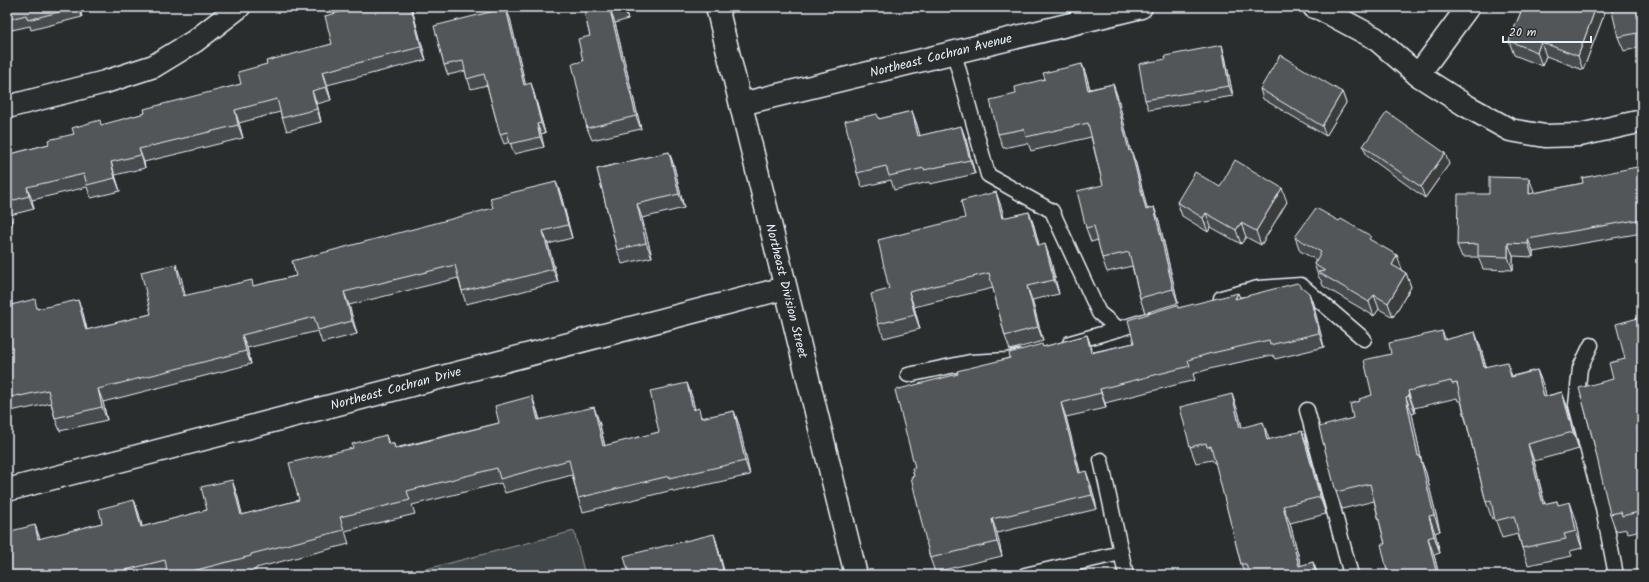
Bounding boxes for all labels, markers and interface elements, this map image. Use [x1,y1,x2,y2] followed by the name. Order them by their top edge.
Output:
[1503,18,1591,44] scale bar
[1509,23,1537,42] text: 20 m
[868,28,1014,84] street label: Northeast Cochran Avenue
[759,221,813,362] street label: Northeast Division Street
[328,361,464,417] street label: Northeast Cochran Drive

